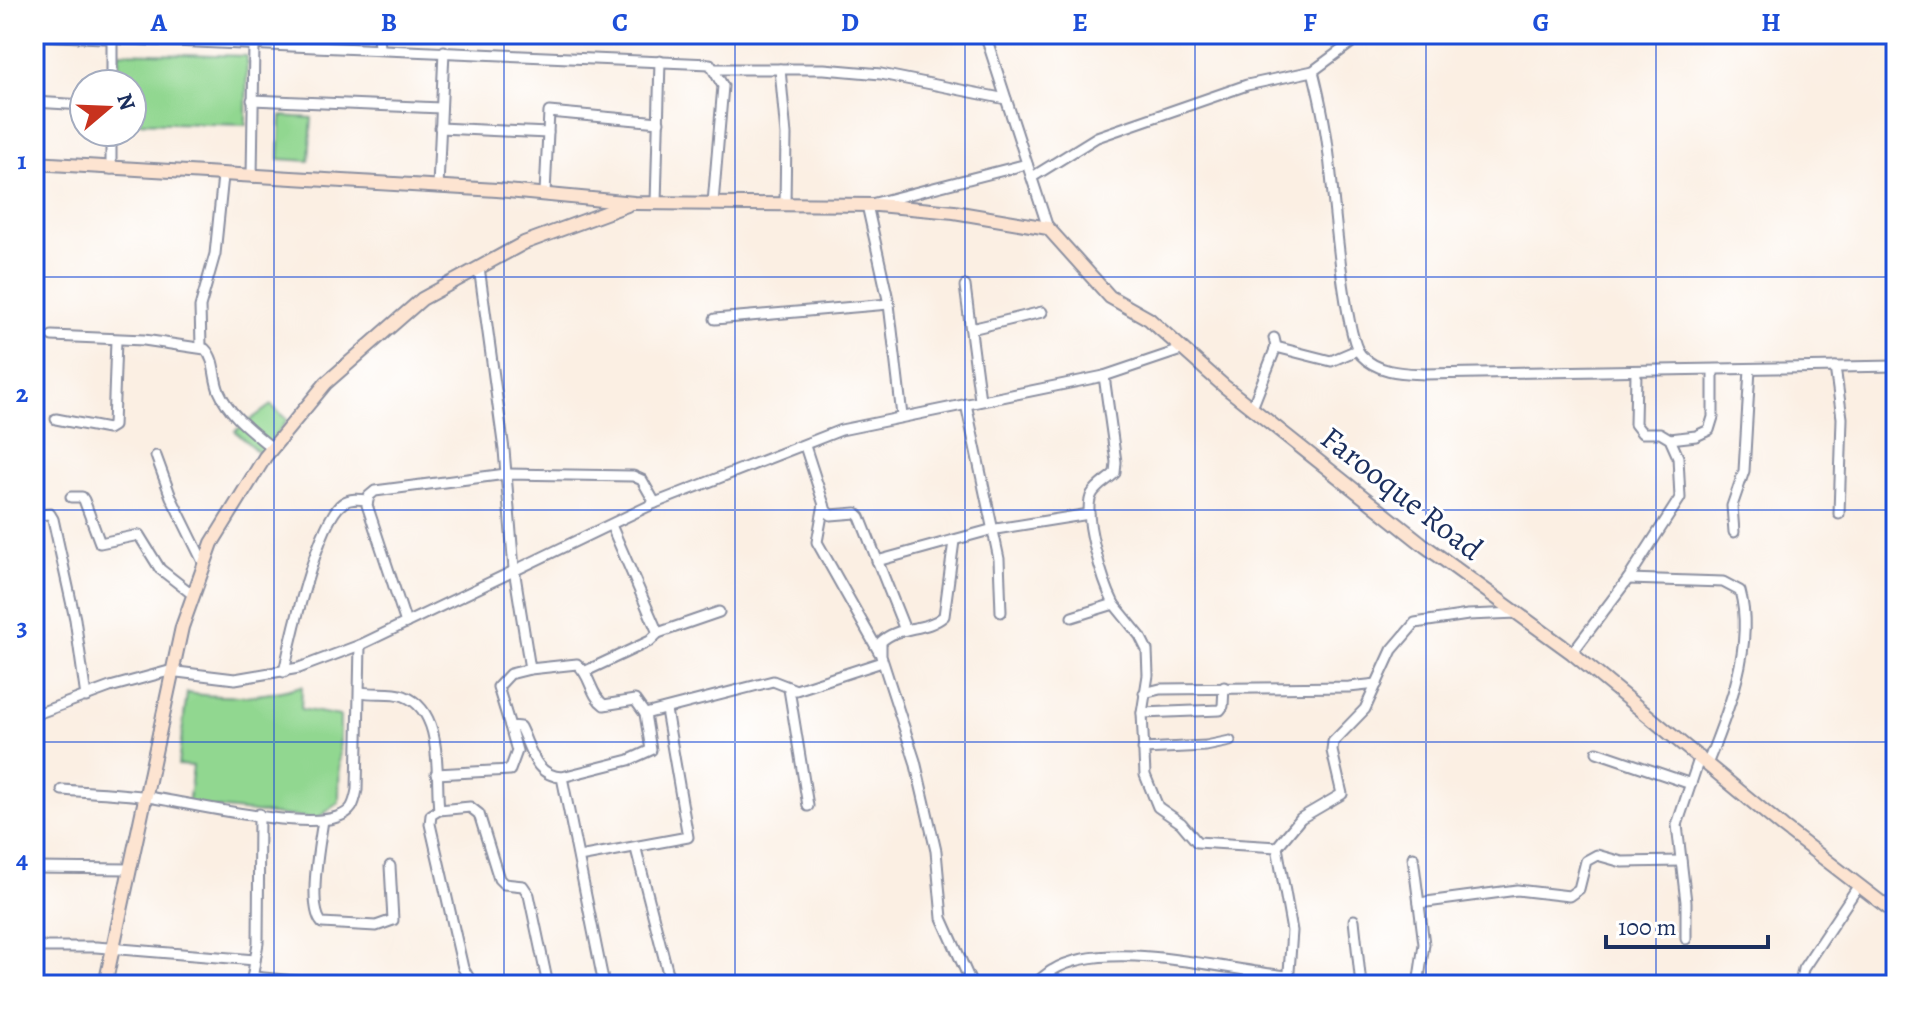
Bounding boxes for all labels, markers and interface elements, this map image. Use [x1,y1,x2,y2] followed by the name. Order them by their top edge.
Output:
[150,5,168,40] text: A
[381,5,397,40] text: B
[612,5,628,40] text: C
[841,5,859,40] text: D
[1072,5,1088,40] text: E
[1303,5,1317,40] text: F
[1532,5,1550,40] text: G
[1761,5,1781,40] text: H
[68,68,148,148] north arrow
[109,89,143,114] text: N
[17,143,27,178] text: 1
[16,376,29,411] text: 2
[1312,416,1493,571] street label: Farooque Road
[16,609,28,644] text: 3
[16,842,28,877] text: 4
[1606,899,1768,949] scale bar
[1618,911,1677,943] text: 100 m

